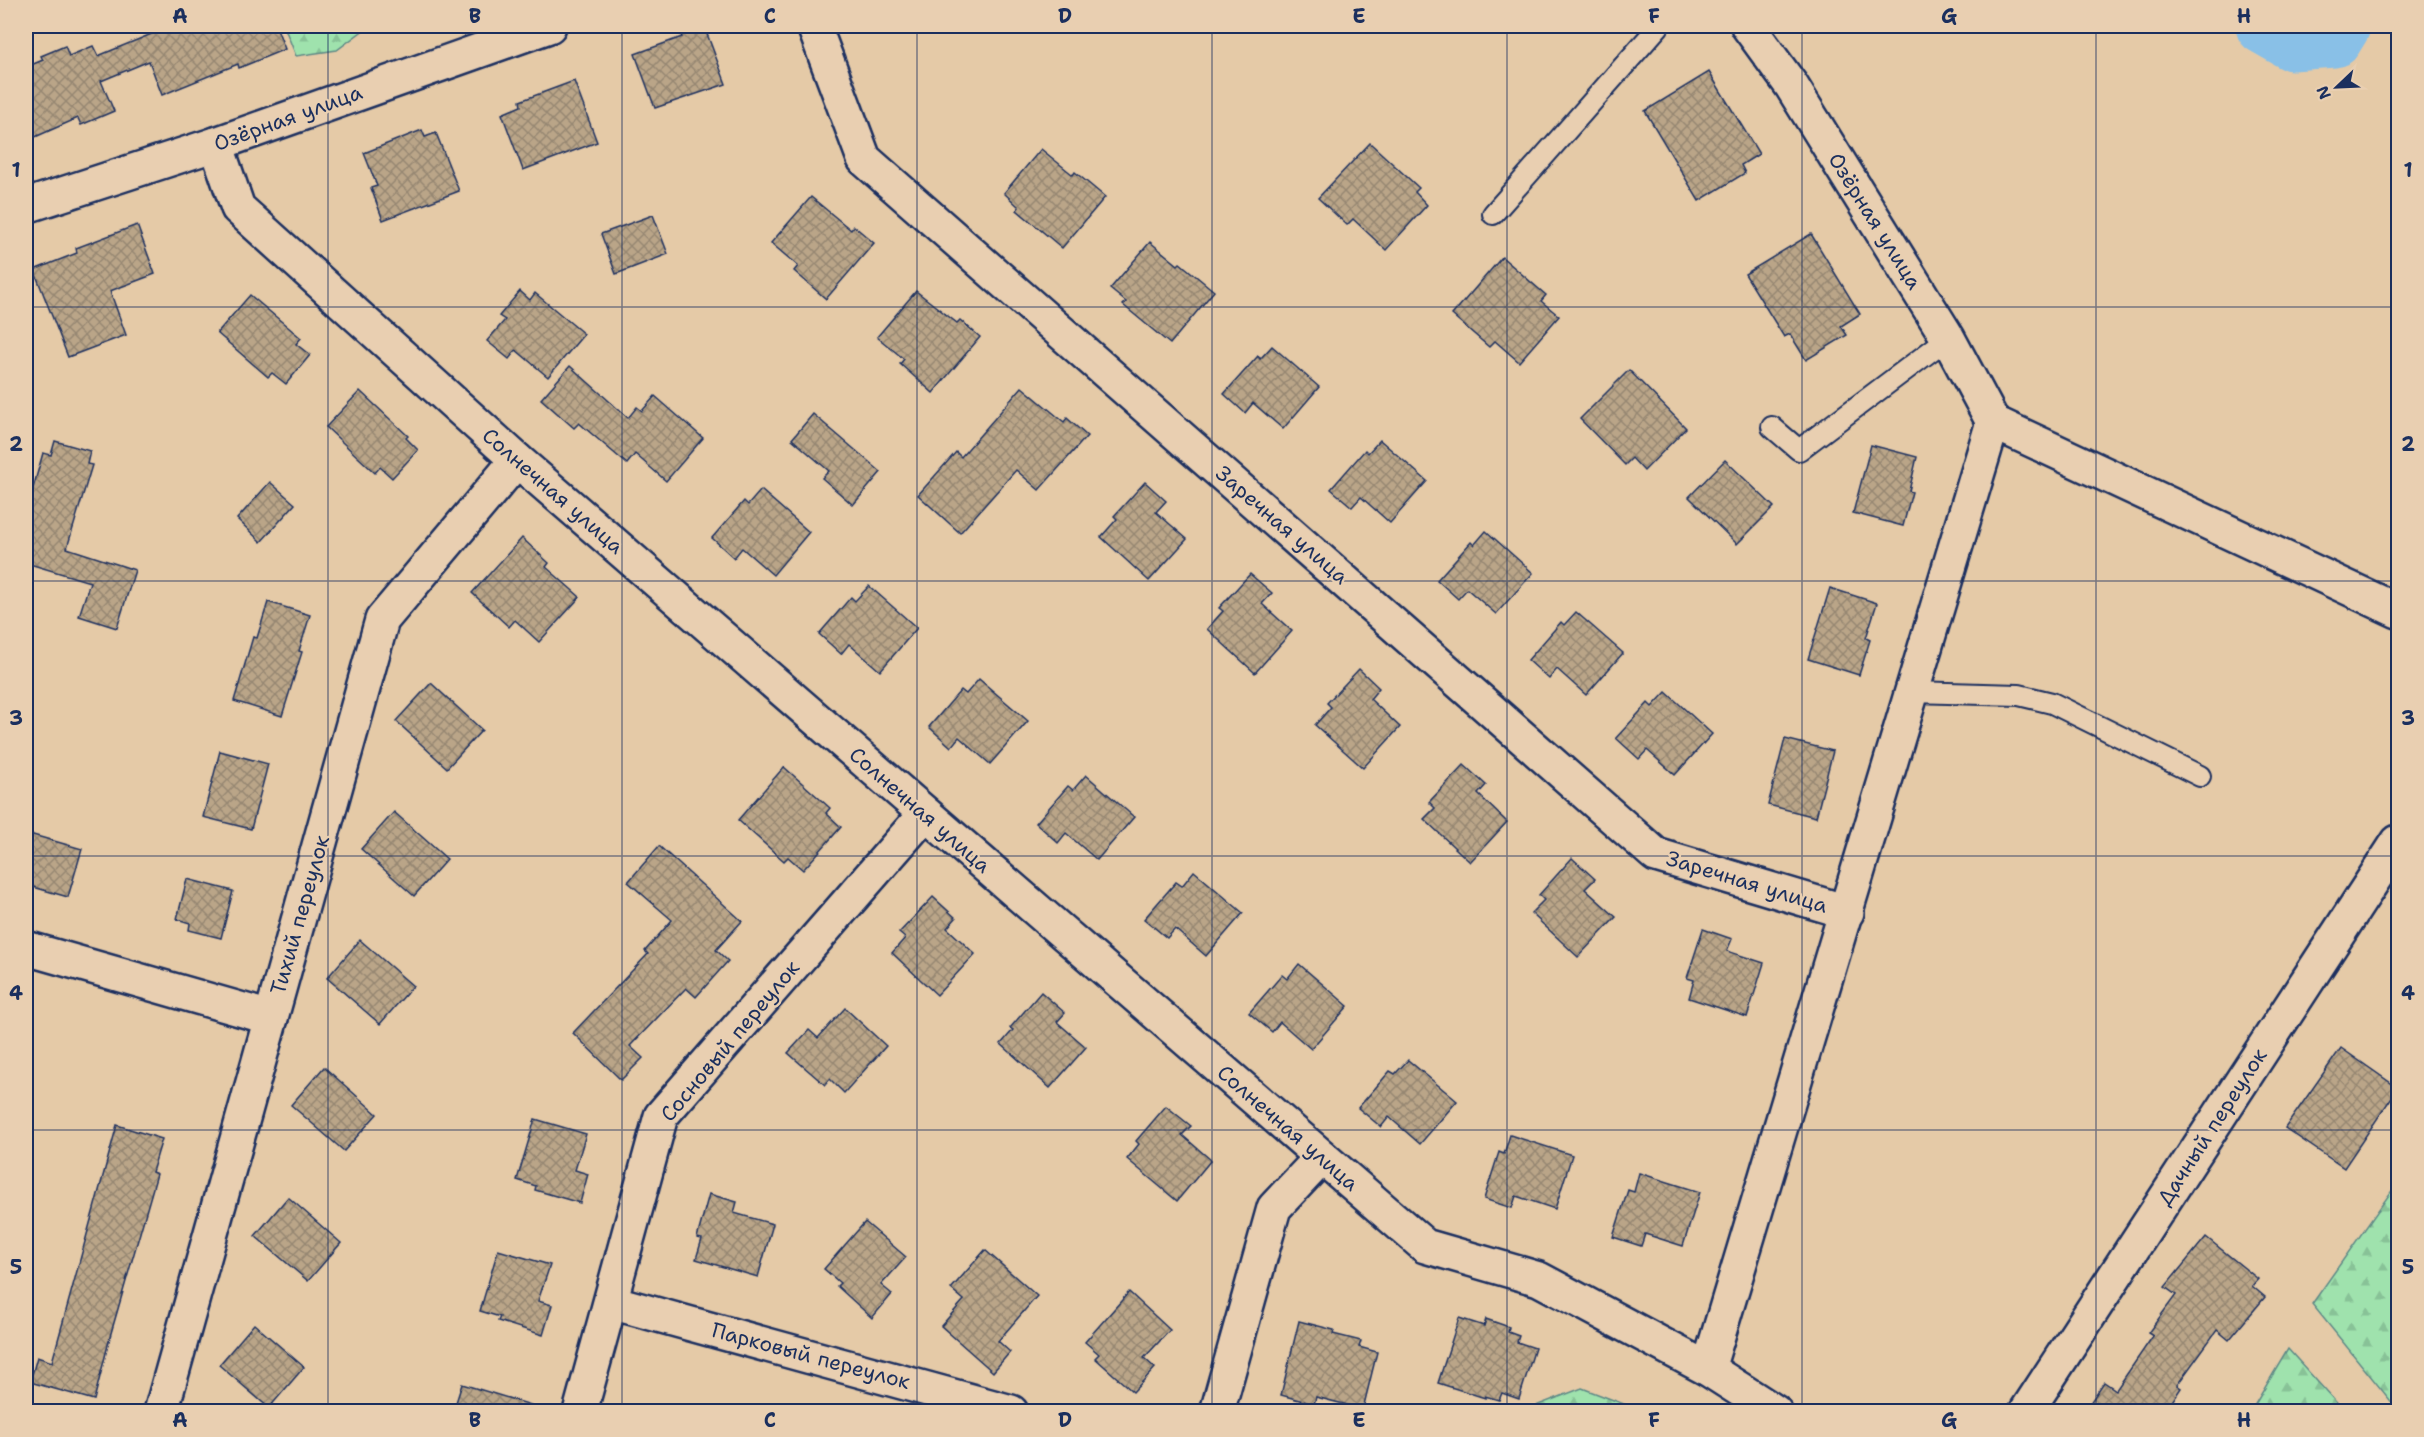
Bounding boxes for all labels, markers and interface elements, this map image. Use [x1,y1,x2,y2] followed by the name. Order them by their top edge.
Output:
[172,3,188,29] text: A
[469,3,481,29] text: B
[764,3,776,29] text: C
[1058,3,1072,29] text: D
[1352,3,1366,29] text: E
[1648,3,1660,29] text: F
[1941,3,1957,29] text: G
[2237,3,2251,29] text: H
[2307,57,2367,117] north arrow
[210,78,366,158] street label: Озёрная улица
[2312,83,2336,103] text: N
[1822,147,1928,295] street label: Озёрная улица
[11,157,21,183] text: 1
[2403,157,2413,183] text: 1
[476,422,630,560] street label: Солнечная улица
[9,431,23,457] text: 2
[2401,431,2415,457] text: 2
[1210,459,1354,591] street label: Заречная улица
[9,705,23,731] text: 3
[2401,705,2415,731] text: 3
[843,741,997,879] street label: Солнечная улица
[264,832,336,998] street label: Тихий переулок
[1663,844,1831,920] street label: Заречная улица
[654,954,806,1128] street label: Сосновый переулок
[9,980,23,1006] text: 4
[2401,980,2415,1006] text: 4
[2151,1043,2273,1211] street label: Дачный переулок
[1211,1059,1365,1197] street label: Солнечная улица
[10,1254,22,1280] text: 5
[2402,1254,2414,1280] text: 5
[709,1316,913,1396] street label: Парковый переулок
[172,1407,188,1433] text: A
[469,1407,481,1433] text: B
[764,1407,776,1433] text: C
[1058,1407,1072,1433] text: D
[1352,1407,1366,1433] text: E
[1648,1407,1660,1433] text: F
[1941,1407,1957,1433] text: G
[2237,1407,2251,1433] text: H

